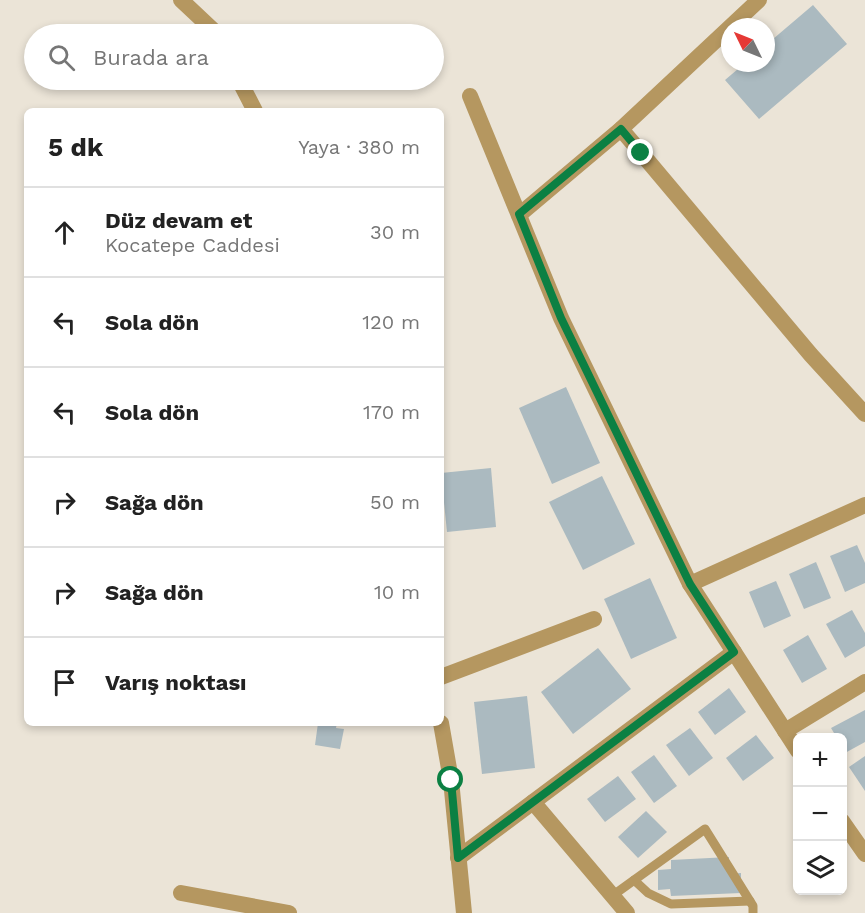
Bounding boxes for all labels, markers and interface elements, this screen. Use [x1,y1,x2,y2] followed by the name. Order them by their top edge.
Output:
[721,18,775,72] north arrow
[24,24,444,90] search box
[45,41,78,74] icon: search
[93,45,209,70] text: Burada ara
[48,132,103,162] text: 5 dk
[298,135,420,159] text: Yaya · 380 m
[627,139,653,165] route end
[105,208,252,233] text: Düz devam et
[48,216,81,249] icon: ahead
[370,220,420,244] text: 30 m
[105,233,280,257] text: Kocatepe Caddesi
[48,306,81,339] icon: left
[105,310,199,335] text: Sola dön
[362,310,420,334] text: 120 m
[48,396,81,429] icon: left
[105,400,199,425] text: Sola dön
[363,400,420,424] text: 170 m
[48,486,81,519] icon: right
[105,490,204,515] text: Sağa dön
[370,490,420,514] text: 50 m
[48,576,81,609] icon: right
[105,580,204,605] text: Sağa dön
[374,580,420,604] text: 10 m
[48,666,81,699] icon: arrive
[105,670,247,695] text: Varış noktası
[793,733,847,895] map controls
[793,733,847,787] button: +
[437,766,463,792] route start
[793,787,847,841] button: −
[793,841,847,895] button: layers

